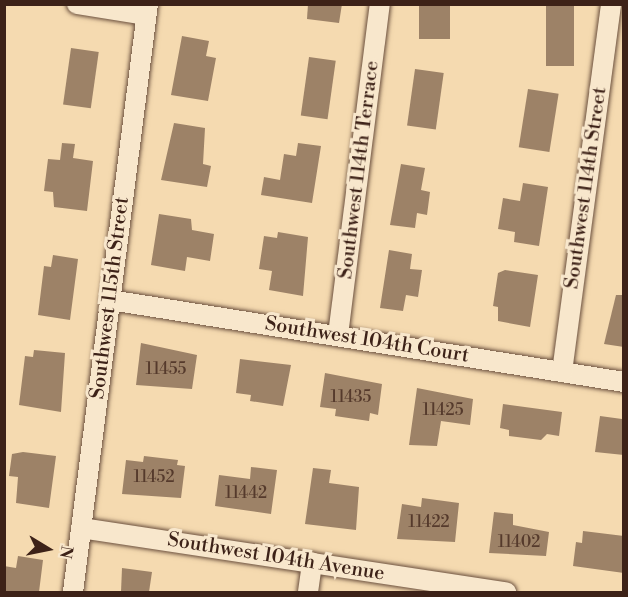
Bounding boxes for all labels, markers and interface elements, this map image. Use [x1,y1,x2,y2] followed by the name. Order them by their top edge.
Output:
[334,59,384,281] street label: Southwest 114th Terrace
[560,85,612,291] street label: Southwest 114th Street
[86,195,134,401] street label: Southwest 115th Street
[263,312,471,368] street label: Southwest 104th Court
[146,359,186,379] house number: 11455
[331,387,371,407] house number: 11435
[422,400,464,420] house number: 11425
[133,467,175,487] house number: 11452
[225,483,267,503] house number: 11442
[408,512,450,532] house number: 11422
[18,519,78,579] north arrow
[166,528,386,586] street label: Southwest 104th Avenue
[498,532,540,552] house number: 11402
[55,544,77,560] text: N

